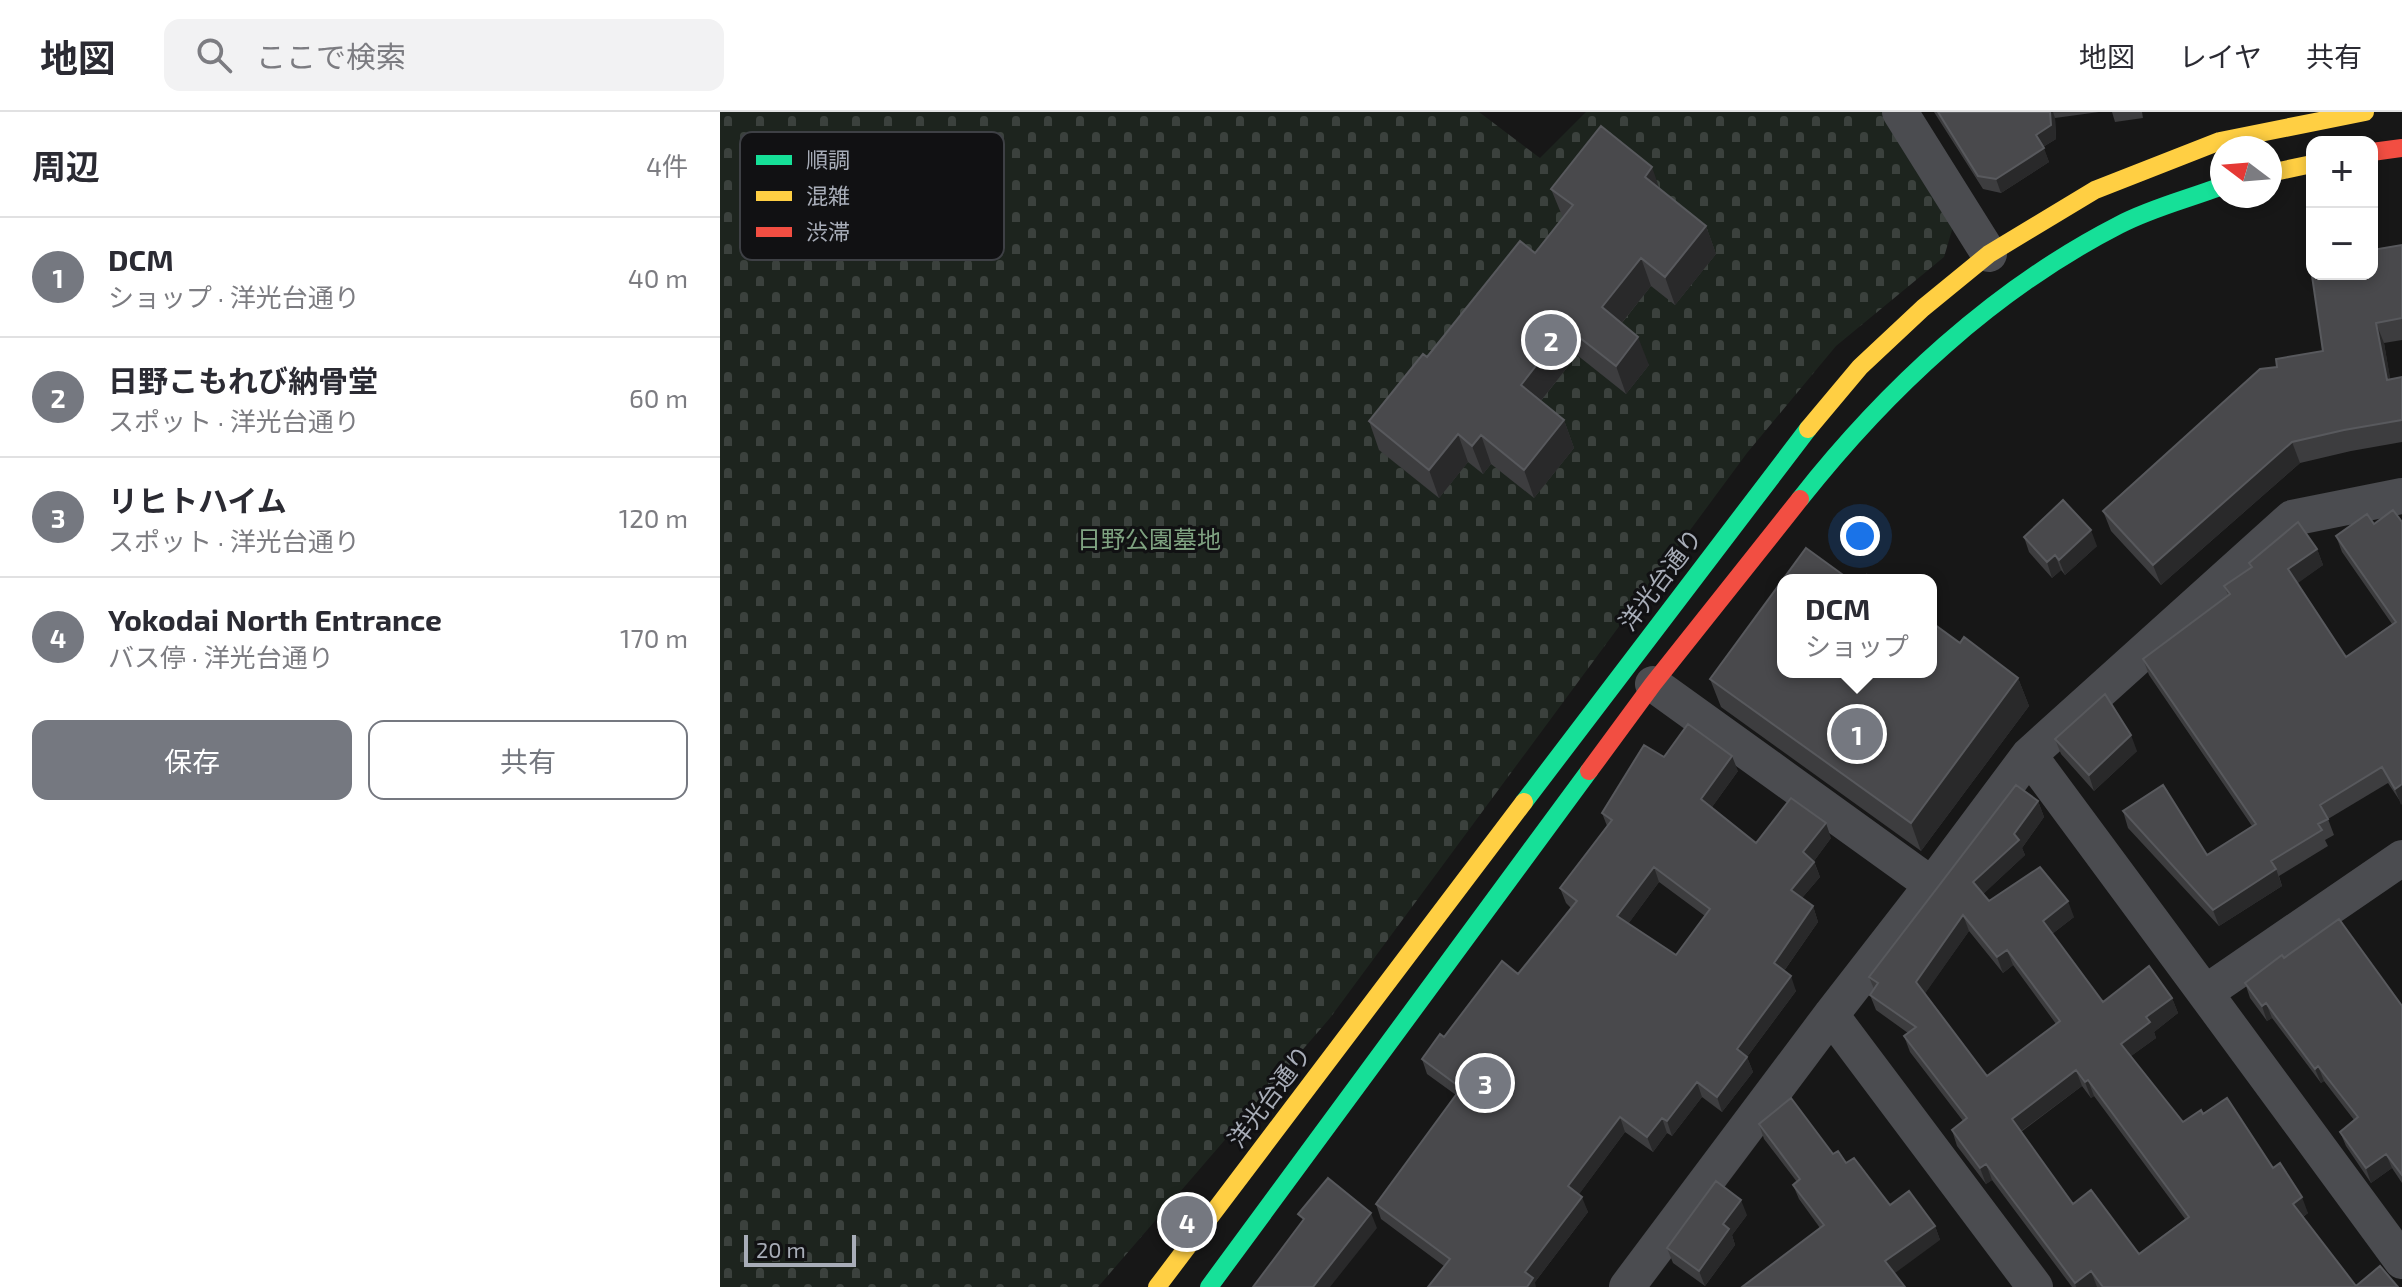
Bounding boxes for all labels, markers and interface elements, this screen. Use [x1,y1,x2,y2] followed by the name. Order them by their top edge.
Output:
[164,19,724,91] search box
[192,33,236,77] icon: search
[40,34,116,80] text: 地図
[256,38,406,74] text: ここで検索
[2079,39,2135,73] text: 地図
[2179,39,2262,73] text: レイヤ
[2306,39,2362,73] text: 共有
[740,132,1004,260] legend
[2210,136,2282,208] north arrow
[2306,136,2378,280] map controls
[2306,136,2378,208] button: +
[32,145,100,186] text: 周辺
[806,146,850,172] text: 順調
[646,150,688,181] text: 4件
[806,182,850,208] text: 混雑
[2306,208,2378,280] button: −
[806,218,850,244] text: 渋滞
[108,241,174,277] text: DCM
[52,262,64,293] text: 1
[628,262,688,293] text: 40 m
[108,281,360,312] text: ショップ · 洋光台通り
[1525,310,1577,370] pin: 2
[108,362,378,398] text: 日野こもれび納骨堂
[50,382,66,413] text: 2
[629,382,688,413] text: 60 m
[108,405,360,436] text: スポット · 洋光台通り
[108,482,287,518] text: リヒトハイム
[51,502,65,533] text: 3
[619,502,688,533] text: 120 m
[1840,516,1880,556] your location
[1612,522,1707,636] street label: 洋光台通り
[1077,524,1221,553] park label: 日野公園墓地
[108,525,360,556] text: スポット · 洋光台通り
[1777,574,1937,678] popup
[1805,590,1871,626] text: DCM
[108,601,442,637] text: Yokodai North Entrance
[50,622,66,653] text: 4
[620,622,688,653] text: 170 m
[1805,630,1909,661] text: ショップ
[108,641,334,672] text: バス停 · 洋光台通り
[1831,704,1883,764] pin: 1
[32,720,352,800] button: 保存
[368,720,688,800] button: 共有
[1221,1039,1316,1153] street label: 洋光台通り
[1459,1053,1511,1113] pin: 3
[1161,1192,1213,1252] pin: 4
[744,1231,856,1267] scale bar
[756,1236,806,1262] text: 20 m

